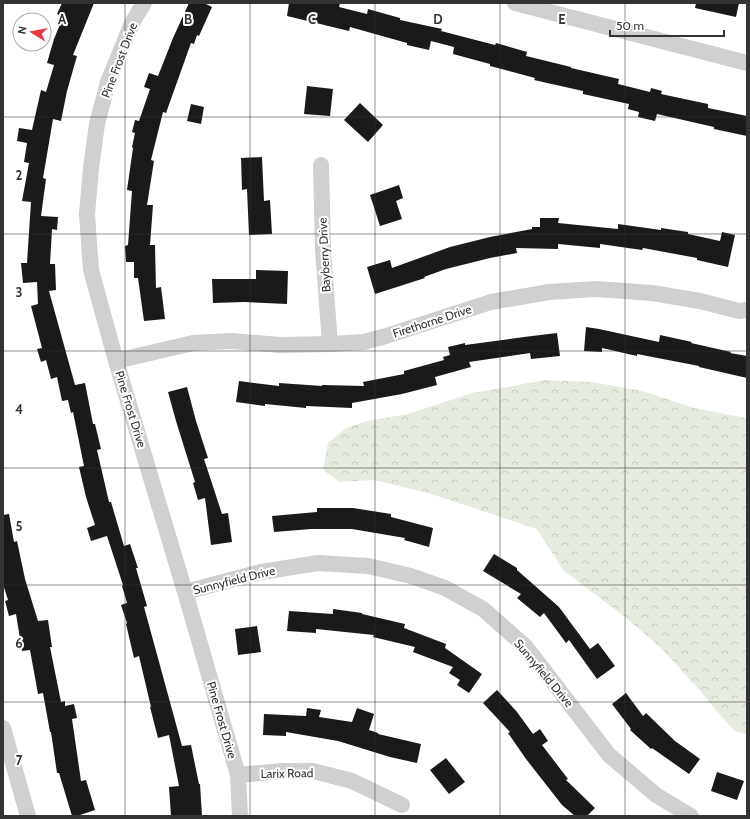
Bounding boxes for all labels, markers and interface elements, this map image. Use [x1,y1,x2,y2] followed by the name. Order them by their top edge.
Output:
[58,11,67,27] text: A
[184,11,192,27] text: B
[308,11,316,27] text: C
[433,11,443,27] text: D
[558,11,566,27] text: E
[12,12,52,52] north arrow
[610,12,724,38] scale bar
[616,18,644,33] text: 50 m
[98,20,140,100] street label: Pine Frost Drive
[15,25,30,35] text: N
[16,167,23,183] text: 2
[315,217,333,293] street label: Bayberry Drive
[15,284,23,300] text: 3
[391,301,473,341] street label: Firethorne Drive
[112,369,150,449] street label: Pine Frost Drive
[15,401,23,417] text: 4
[16,518,23,534] text: 5
[191,563,277,597] street label: Sunnyfield Drive
[15,635,23,651] text: 6
[511,636,577,710] street label: Sunnyfield Drive
[204,680,240,760] street label: Pine Frost Drive
[16,752,23,768] text: 7
[261,765,313,781] street label: Larix Road

